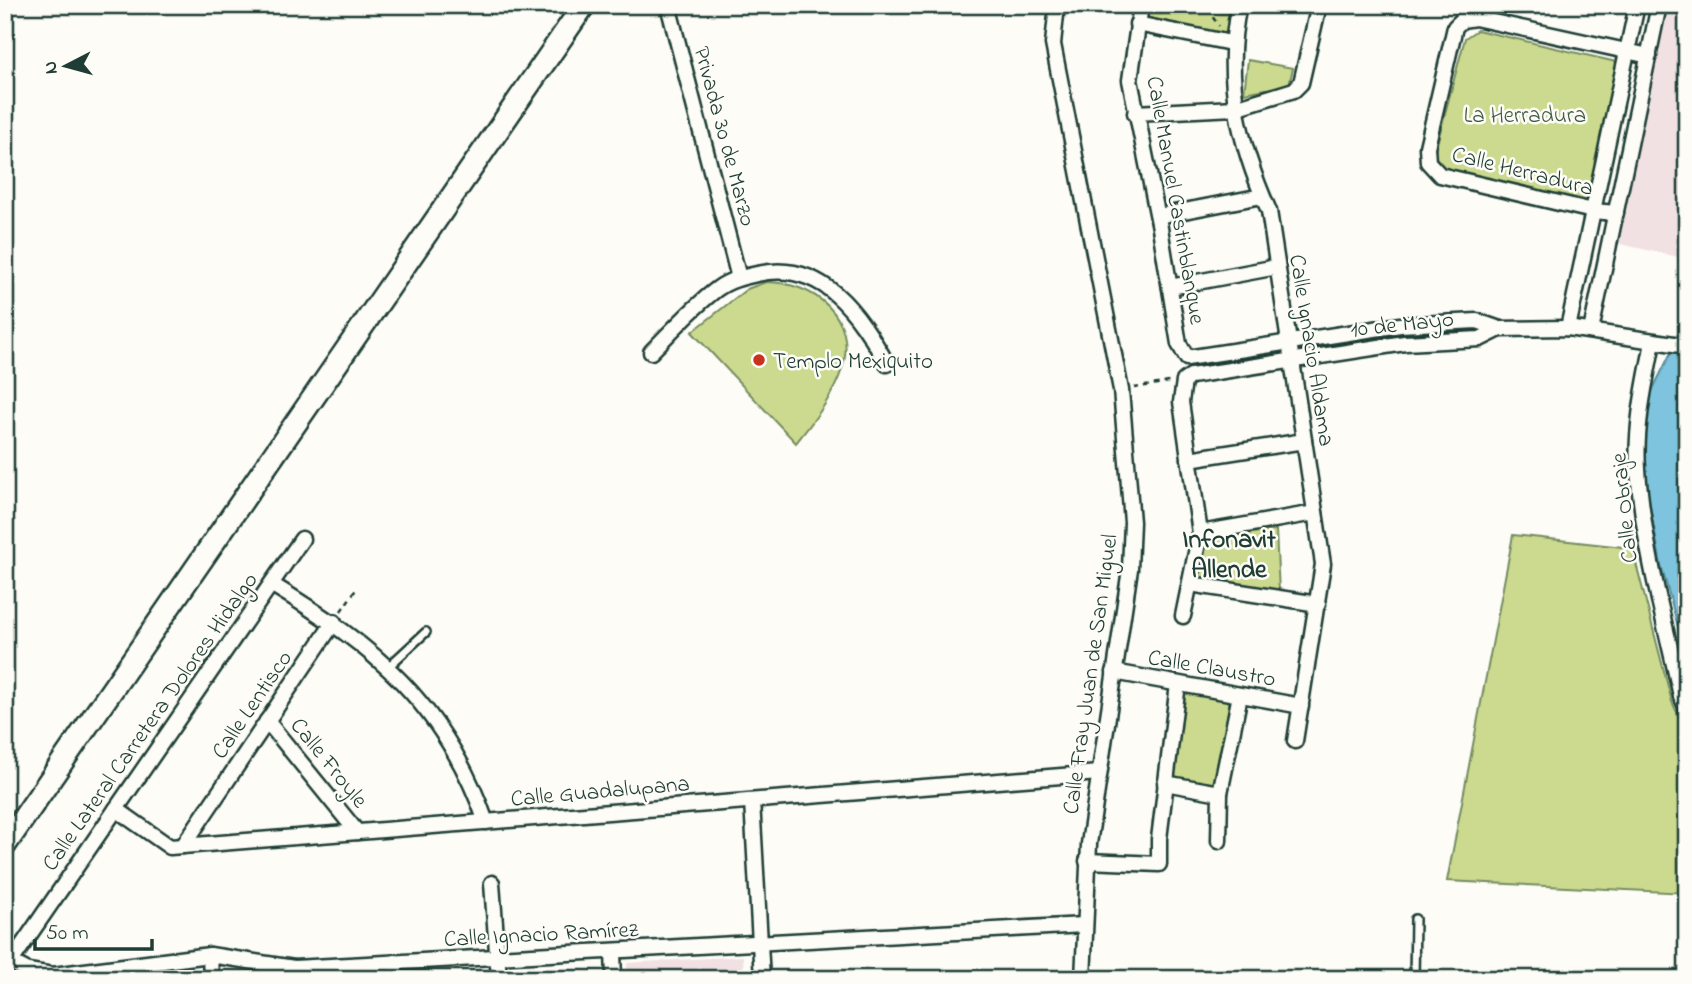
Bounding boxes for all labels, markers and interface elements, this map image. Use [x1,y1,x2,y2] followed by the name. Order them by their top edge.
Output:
[32,32,102,102] north arrow
[684,43,763,230] street label: Privada 30 de Marzo
[37,60,66,75] text: N
[1136,74,1213,328] street label: Calle Manuel Castinblanque
[1464,100,1586,133] park label: La Herradura
[1448,139,1597,206] street label: Calle Herradura
[1278,252,1342,449] street label: Calle Ignacio Aldama
[1349,304,1456,349] street label: 10 de Mayo
[773,346,933,379] place label: Templo Mexiquito
[751,352,767,368] marker: Templo Mexiquito
[1603,450,1648,564] street label: Calle Obraje
[1182,522,1276,590] district label: Infonavit Allende
[1055,532,1129,817] street label: Calle Fray Juan de San Miguel
[35,566,268,879] street label: Calle Lateral Carretera Dolores Hidalgo
[1145,642,1278,697] street label: Calle Claustro
[205,644,302,766] street label: Calle Lentisco
[280,711,375,818] street label: Calle Froyle
[509,768,691,817] street label: Calle Guadalupana
[35,907,152,951] scale bar
[443,914,640,958] street label: Calle Ignacio Ramírez
[46,919,89,949] text: 50 m

